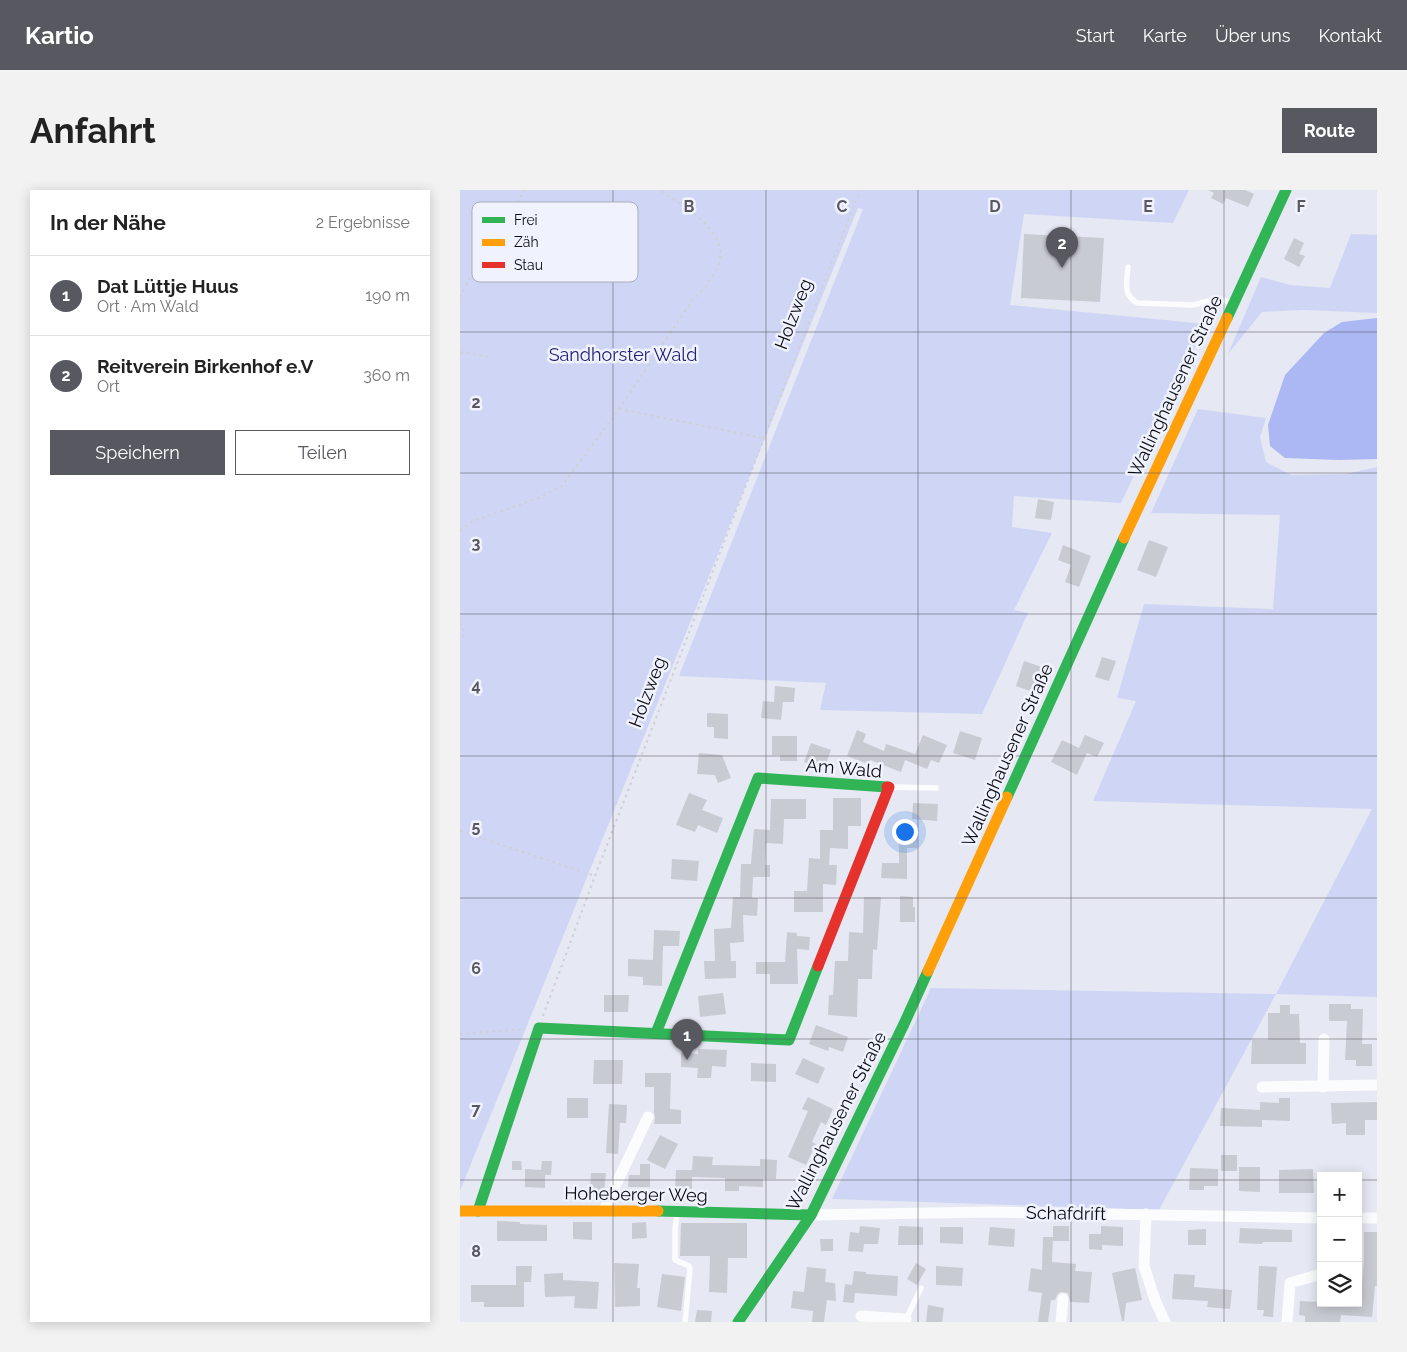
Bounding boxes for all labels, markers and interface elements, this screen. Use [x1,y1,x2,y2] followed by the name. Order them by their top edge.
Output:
[25,21,94,50] text: Kartio
[1076,25,1115,46] text: Start
[1143,25,1187,46] text: Karte
[1215,25,1290,46] text: Über uns
[1318,25,1382,46] text: Kontakt
[1282,108,1377,153] button: Route
[30,110,156,151] text: Anfahrt
[684,197,695,216] text: B
[837,197,848,216] text: C
[989,197,1001,216] text: D
[1143,197,1153,216] text: E
[1296,197,1306,216] text: F
[472,202,638,282] legend
[50,210,166,235] text: In der Nähe
[514,212,538,228] text: Frei
[316,213,410,232] text: 2 Ergebnisse
[1046,227,1078,268] pin: 2
[514,234,539,250] text: Zäh
[514,257,543,273] text: Stau
[97,275,238,297] text: Dat Lüttje Huus
[770,276,816,352] street label: Holzweg
[62,286,70,305] text: 1
[365,286,410,305] text: 190 m
[1124,291,1227,480] street label: Wallinghausener Straße
[97,297,199,316] text: Ort · Am Wald
[549,344,697,365] park label: Sandhorster Wald
[97,355,313,377] text: Reitverein Birkenhof e.V
[61,366,71,385] text: 2
[363,366,410,385] text: 360 m
[97,377,120,396] text: Ort
[471,393,481,412] text: 2
[50,430,225,475] button: Speichern
[235,430,410,475] button: Teilen
[472,534,481,553] text: 3
[624,654,670,730] street label: Holzweg
[957,660,1057,850] street label: Wallinghausener Straße
[471,676,481,695] text: 4
[805,754,883,782] street label: Am Wald
[472,817,481,836] text: 5
[892,819,918,845] your location
[471,959,481,978] text: 6
[671,1019,703,1060] pin: 1
[782,1028,891,1214] street label: Wallinghausener Straße
[472,1100,481,1119] text: 7
[1317,1172,1362,1307] map controls
[1317,1172,1362,1217] button: +
[564,1182,708,1206] street label: Hoheberger Weg
[1026,1202,1106,1224] street label: Schafdrift
[1317,1217,1362,1262] button: −
[471,1242,481,1261] text: 8
[1317,1262,1362,1307] button: layers

